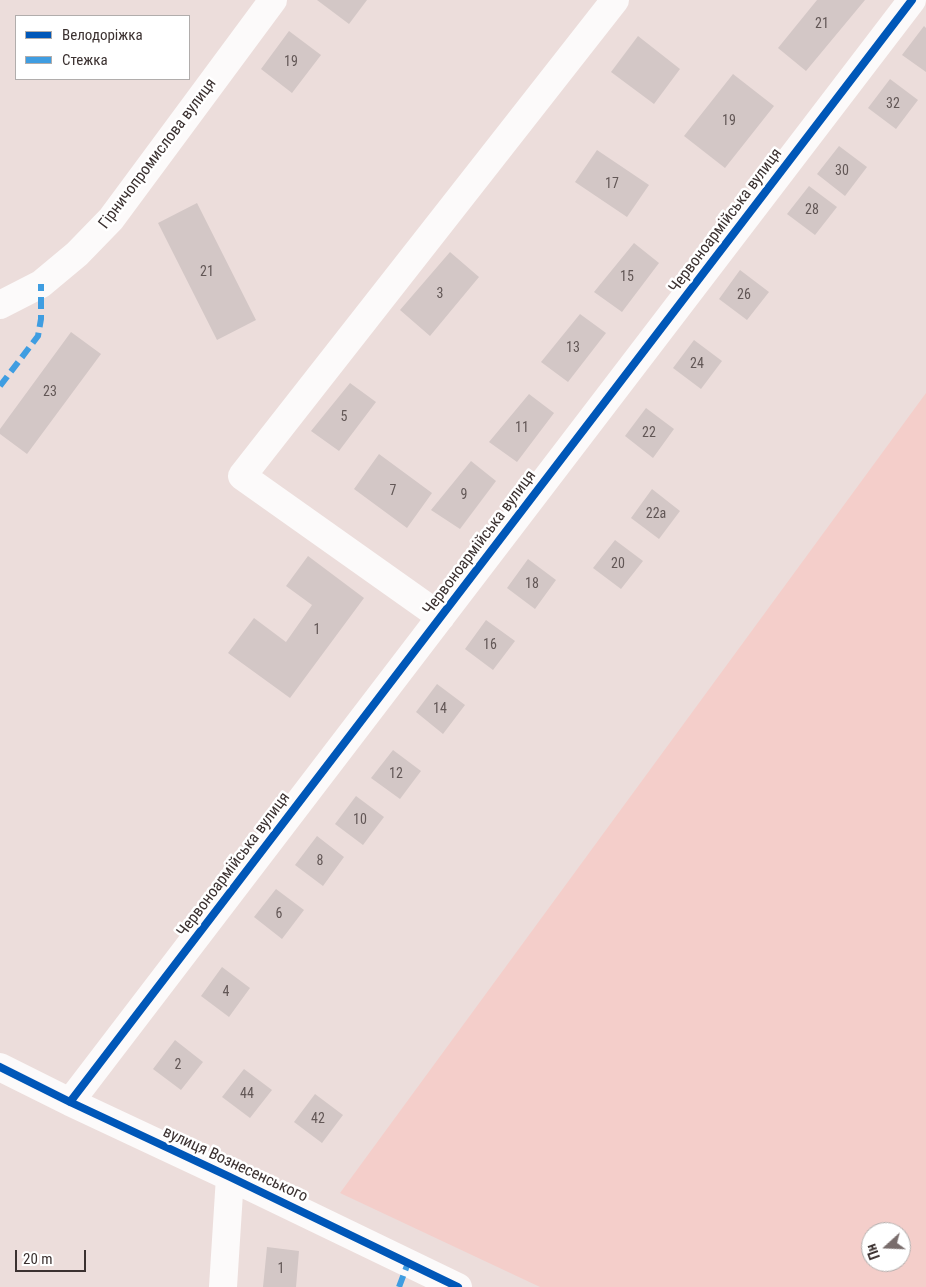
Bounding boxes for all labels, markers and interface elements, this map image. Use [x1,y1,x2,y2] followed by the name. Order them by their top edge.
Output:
[15,15,190,80] legend
[815,16,829,32] house number: 21
[62,26,143,44] text: Велодоріжка
[62,51,108,69] text: Стежка
[284,54,298,70] house number: 19
[95,75,221,233] street label: Гірничопромислова вулиця
[886,96,900,112] house number: 32
[722,113,736,129] house number: 19
[665,145,787,297] street label: Червоноармійська вулиця
[835,163,849,179] house number: 30
[605,176,619,192] house number: 17
[805,202,819,218] house number: 28
[200,264,214,280] house number: 21
[620,269,634,285] house number: 15
[437,286,443,302] house number: 3
[737,287,751,303] house number: 26
[566,340,580,356] house number: 13
[690,356,704,372] house number: 24
[43,384,57,400] house number: 23
[341,409,347,425] house number: 5
[515,420,529,436] house number: 11
[642,425,656,441] house number: 22
[419,467,541,619] street label: Червоноармійська вулиця
[390,483,396,499] house number: 7
[461,487,467,503] house number: 9
[646,506,666,522] house number: 22а
[611,556,625,572] house number: 20
[525,576,539,592] house number: 18
[314,622,320,638] house number: 1
[483,637,497,653] house number: 16
[433,701,447,717] house number: 14
[389,766,403,782] house number: 12
[173,789,295,941] street label: Червоноармійська вулиця
[353,812,367,828] house number: 10
[317,853,323,869] house number: 8
[276,906,282,922] house number: 6
[223,984,229,1000] house number: 4
[175,1057,181,1073] house number: 2
[240,1086,254,1102] house number: 44
[311,1111,325,1127] house number: 42
[160,1123,310,1207] street label: вулиця Вознесенського
[861,1222,911,1272] north arrow
[18,1240,89,1272] scale bar
[863,1242,883,1262] text: Пн
[23,1250,53,1268] text: 20 m
[278,1261,284,1277] house number: 1

